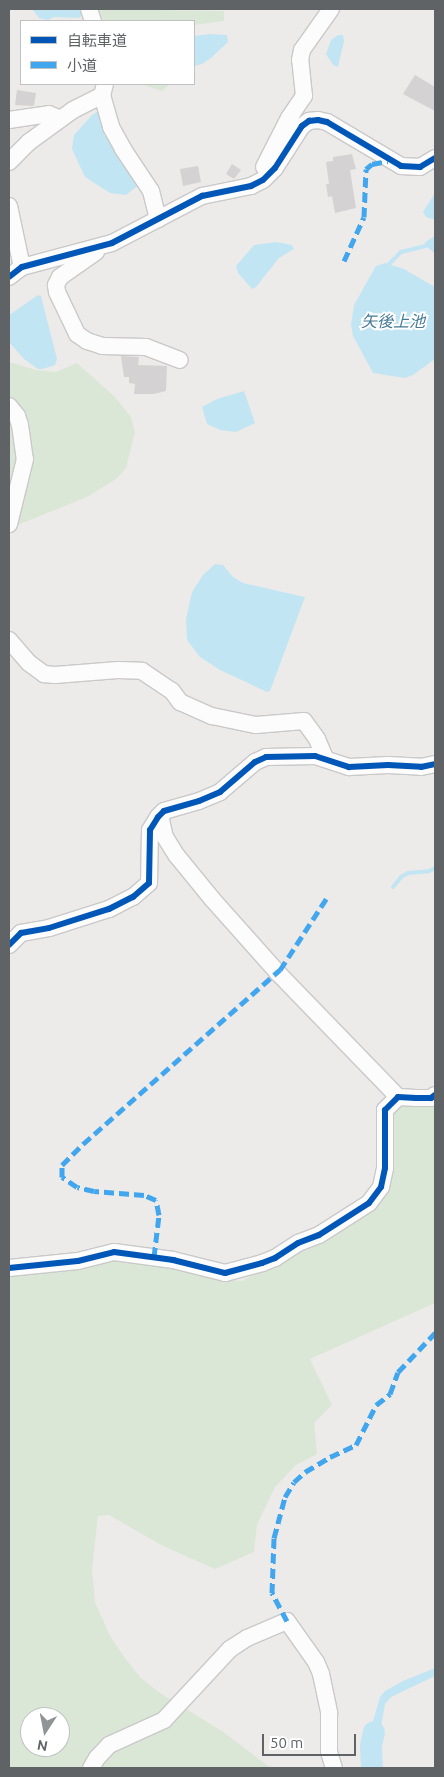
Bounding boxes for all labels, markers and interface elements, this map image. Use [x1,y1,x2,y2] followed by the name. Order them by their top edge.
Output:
[20,20,195,85] legend
[67,32,127,49] text: 自転車道
[67,57,97,74] text: 小道
[361,311,425,331] water label: 矢後上池
[20,1707,70,1757] north arrow
[264,1724,358,1756] scale bar
[270,1734,303,1751] text: 50 m
[36,1737,49,1755] text: N

